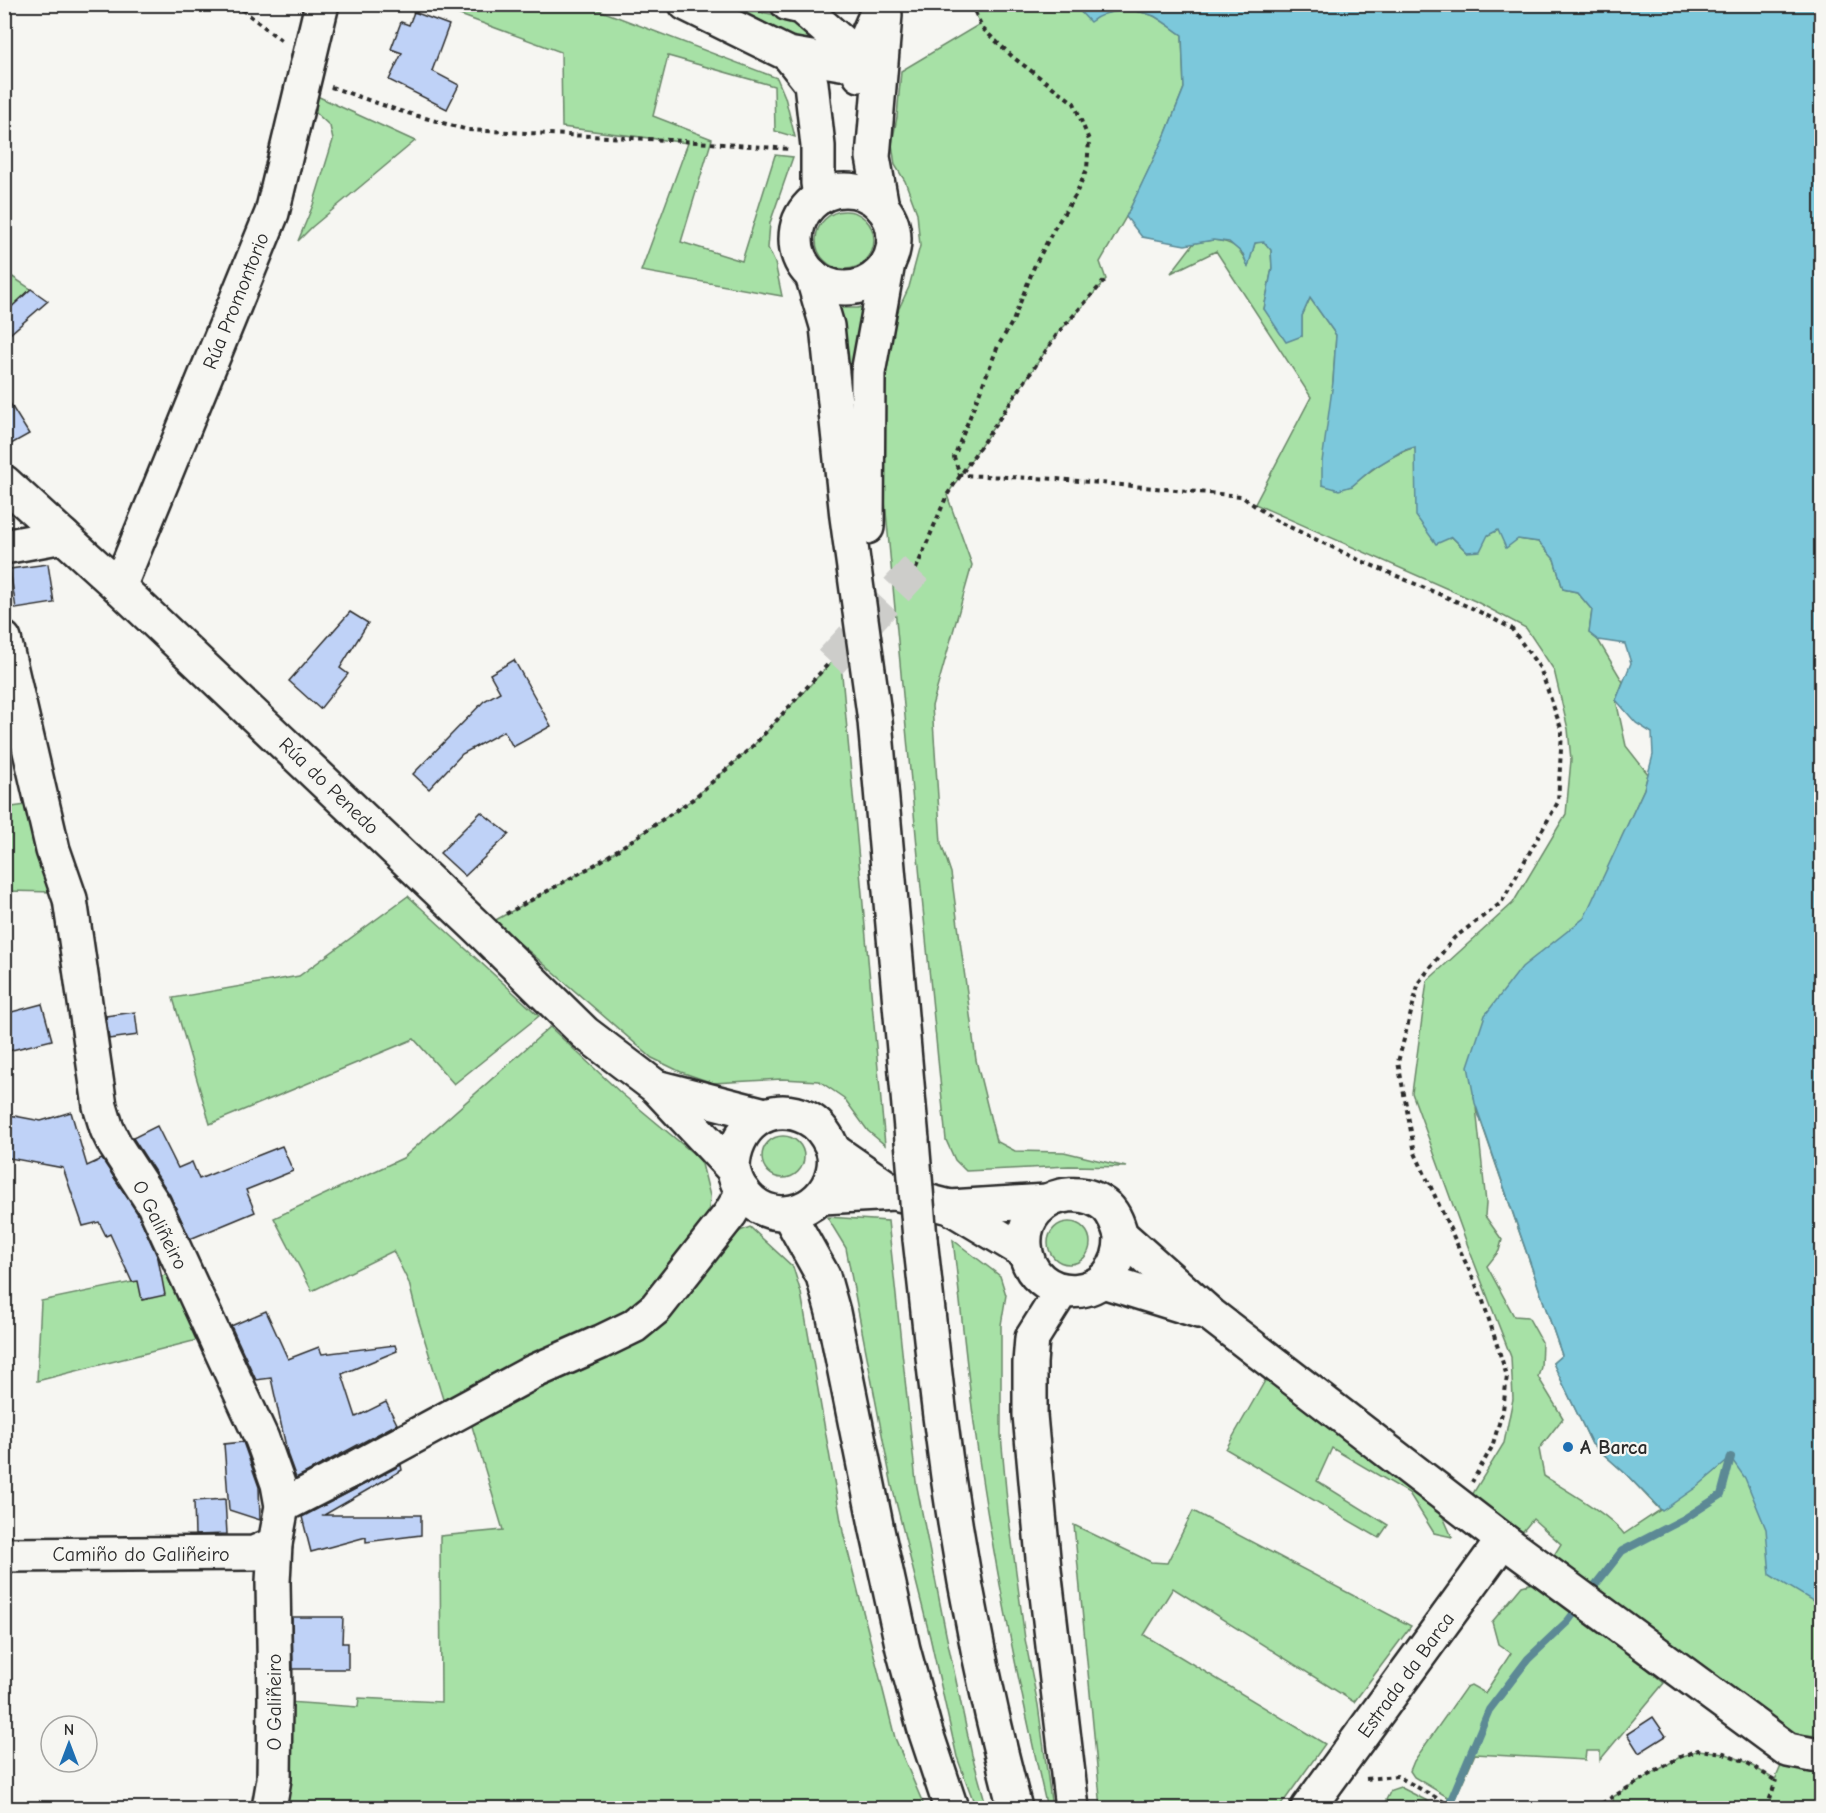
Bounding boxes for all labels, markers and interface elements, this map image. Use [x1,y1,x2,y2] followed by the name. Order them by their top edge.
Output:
[198,229,274,373] street label: Rúa Promontorio
[274,733,384,839] street label: Rúa do Penedo
[128,1177,192,1273] street label: O Galiñeiro
[1580,1436,1648,1459] place label: A Barca
[1561,1440,1575,1454] marker: A Barca
[52,1543,230,1566] street label: Camiño do Galiñeiro
[1353,1608,1459,1742] street label: Estrada da Barca
[263,1654,286,1750] street label: O Galiñeiro
[39,1714,99,1774] north arrow
[64,1721,74,1739] text: N

